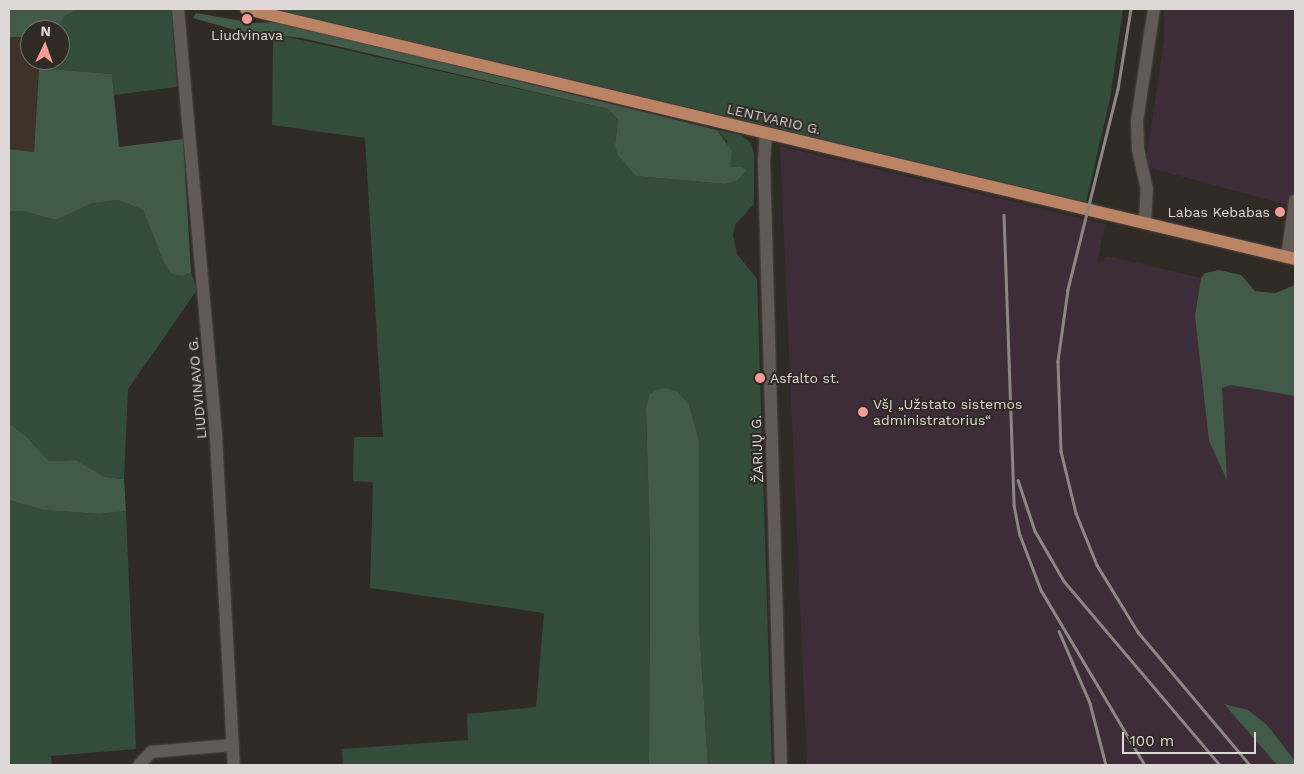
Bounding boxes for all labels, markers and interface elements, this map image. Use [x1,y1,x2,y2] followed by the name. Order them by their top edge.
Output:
[241,13,253,25] marker: Liudvinava
[20,20,70,70] north arrow
[40,23,51,39] text: N
[211,27,283,43] place label: Liudvinava
[725,100,823,138] street label: LENTVARIO G.
[1167,204,1270,220] place label: Labas Kebabas
[1274,206,1286,218] marker: Labas Kebabas
[184,336,210,440] street label: LIUDVINAVO G.
[770,370,840,386] place label: Asfalto st.
[754,372,766,384] marker: Asfalto st.
[873,396,1022,428] place label: VšĮ „Užstato sistemos administratorius“
[857,406,869,418] marker: VšĮ „Užstato sistemos administratorius“
[747,415,767,483] street label: ŽARIJŲ G.
[1124,722,1258,754] scale bar
[1130,732,1174,750] text: 100 m

